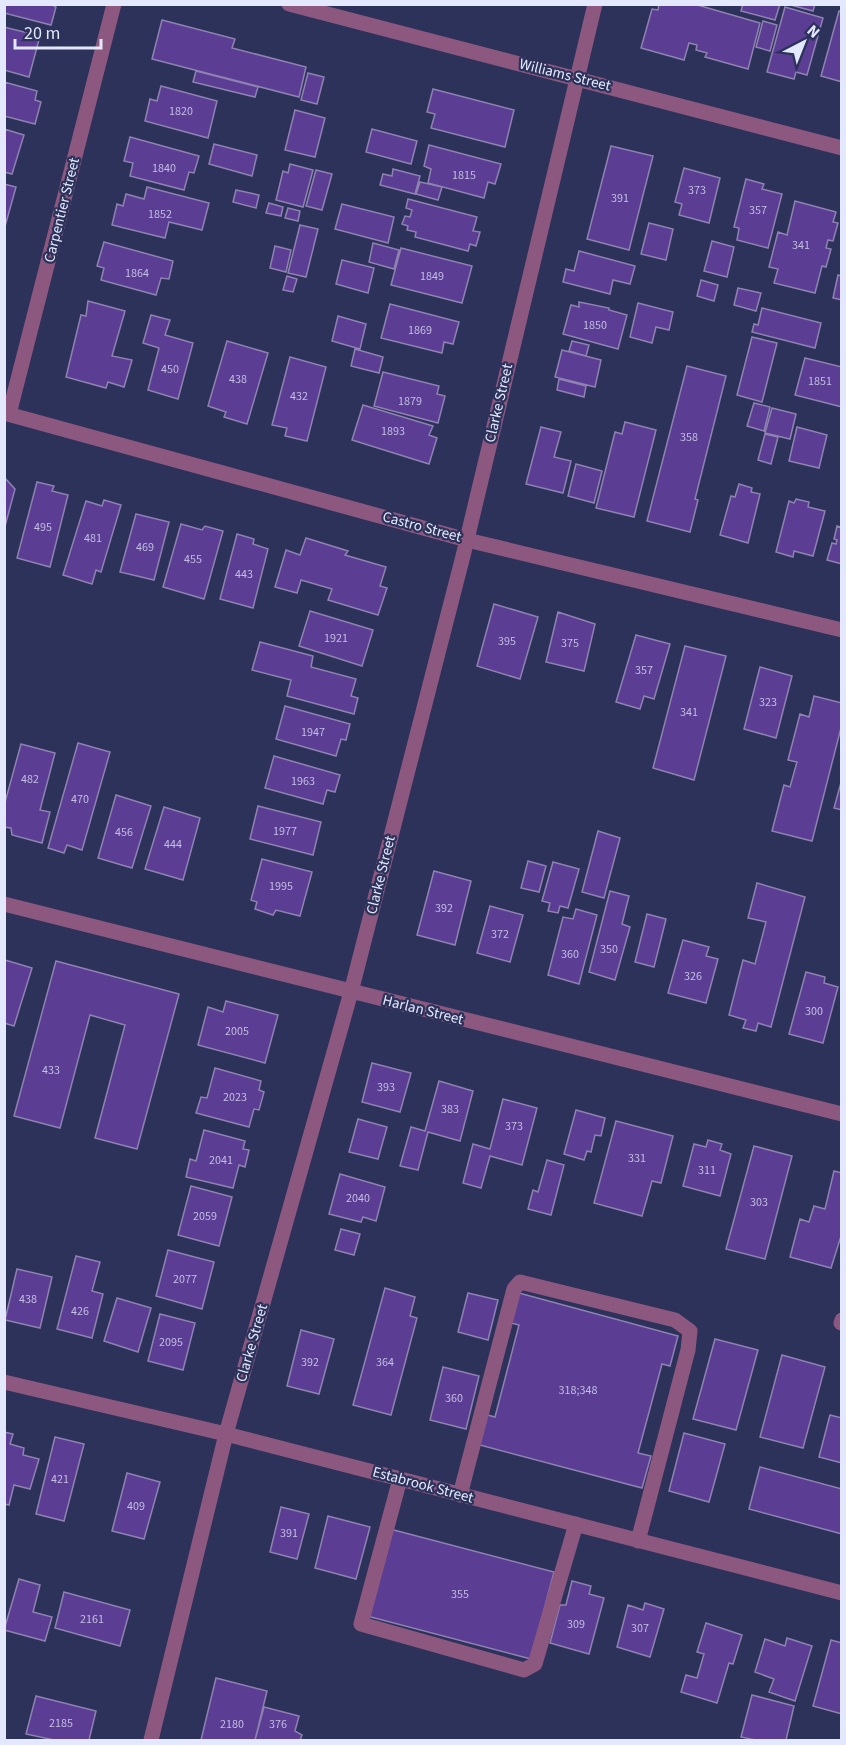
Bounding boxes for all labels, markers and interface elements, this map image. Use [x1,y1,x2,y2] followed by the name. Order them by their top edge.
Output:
[15,12,100,50] scale bar
[774,12,834,72] north arrow
[802,20,825,43] text: N
[24,21,60,46] text: 20 m
[517,53,613,97] street label: Williams Street
[169,103,193,120] house number: 1820
[39,155,85,265] street label: Carpentier Street
[152,160,176,177] house number: 1840
[452,167,476,184] house number: 1815
[688,182,706,199] house number: 373
[611,190,629,207] house number: 391
[749,202,767,219] house number: 357
[148,206,172,223] house number: 1852
[792,237,810,254] house number: 341
[125,265,149,282] house number: 1864
[420,268,444,285] house number: 1849
[583,317,607,334] house number: 1850
[408,322,432,339] house number: 1869
[161,361,179,378] house number: 450
[480,361,518,445] street label: Clarke Street
[229,371,247,388] house number: 438
[808,373,832,390] house number: 1851
[290,388,308,405] house number: 432
[398,393,422,410] house number: 1879
[381,423,405,440] house number: 1893
[680,429,698,446] house number: 358
[380,506,464,548] street label: Castro Street
[34,519,52,536] house number: 495
[84,530,102,547] house number: 481
[136,539,154,556] house number: 469
[184,551,202,568] house number: 455
[235,566,253,583] house number: 443
[324,630,348,647] house number: 1921
[498,633,516,650] house number: 395
[561,635,579,652] house number: 375
[635,662,653,679] house number: 357
[759,694,777,711] house number: 323
[680,704,698,721] house number: 341
[301,724,325,741] house number: 1947
[21,771,39,788] house number: 482
[291,773,315,790] house number: 1963
[71,791,89,808] house number: 470
[273,823,297,840] house number: 1977
[115,824,133,841] house number: 456
[361,833,401,917] street label: Clarke Street
[164,836,182,853] house number: 444
[269,878,293,895] house number: 1995
[435,900,453,917] house number: 392
[491,926,509,943] house number: 372
[600,941,618,958] house number: 350
[561,946,579,963] house number: 360
[684,968,702,985] house number: 326
[380,990,466,1030] street label: Harlan Street
[805,1003,823,1020] house number: 300
[225,1023,249,1040] house number: 2005
[42,1062,60,1079] house number: 433
[377,1079,395,1096] house number: 393
[223,1089,247,1106] house number: 2023
[441,1101,459,1118] house number: 383
[505,1118,523,1135] house number: 373
[628,1150,646,1167] house number: 331
[209,1152,233,1169] house number: 2041
[698,1162,716,1179] house number: 311
[346,1190,370,1207] house number: 2040
[750,1194,768,1211] house number: 303
[193,1208,217,1225] house number: 2059
[173,1271,197,1288] house number: 2077
[19,1291,37,1308] house number: 438
[231,1301,273,1385] street label: Clarke Street
[71,1303,89,1320] house number: 426
[159,1334,183,1351] house number: 2095
[301,1354,319,1371] house number: 392
[376,1354,394,1371] house number: 364
[559,1382,597,1399] house number: 318;348
[445,1390,463,1407] house number: 360
[370,1461,476,1509] street label: Estabrook Street
[51,1471,69,1488] house number: 421
[127,1498,145,1515] house number: 409
[280,1525,298,1542] house number: 391
[451,1586,469,1603] house number: 355
[80,1611,104,1628] house number: 2161
[567,1616,585,1633] house number: 309
[631,1620,649,1637] house number: 307
[49,1715,73,1732] house number: 2185
[220,1716,244,1733] house number: 2180
[269,1716,287,1733] house number: 376

